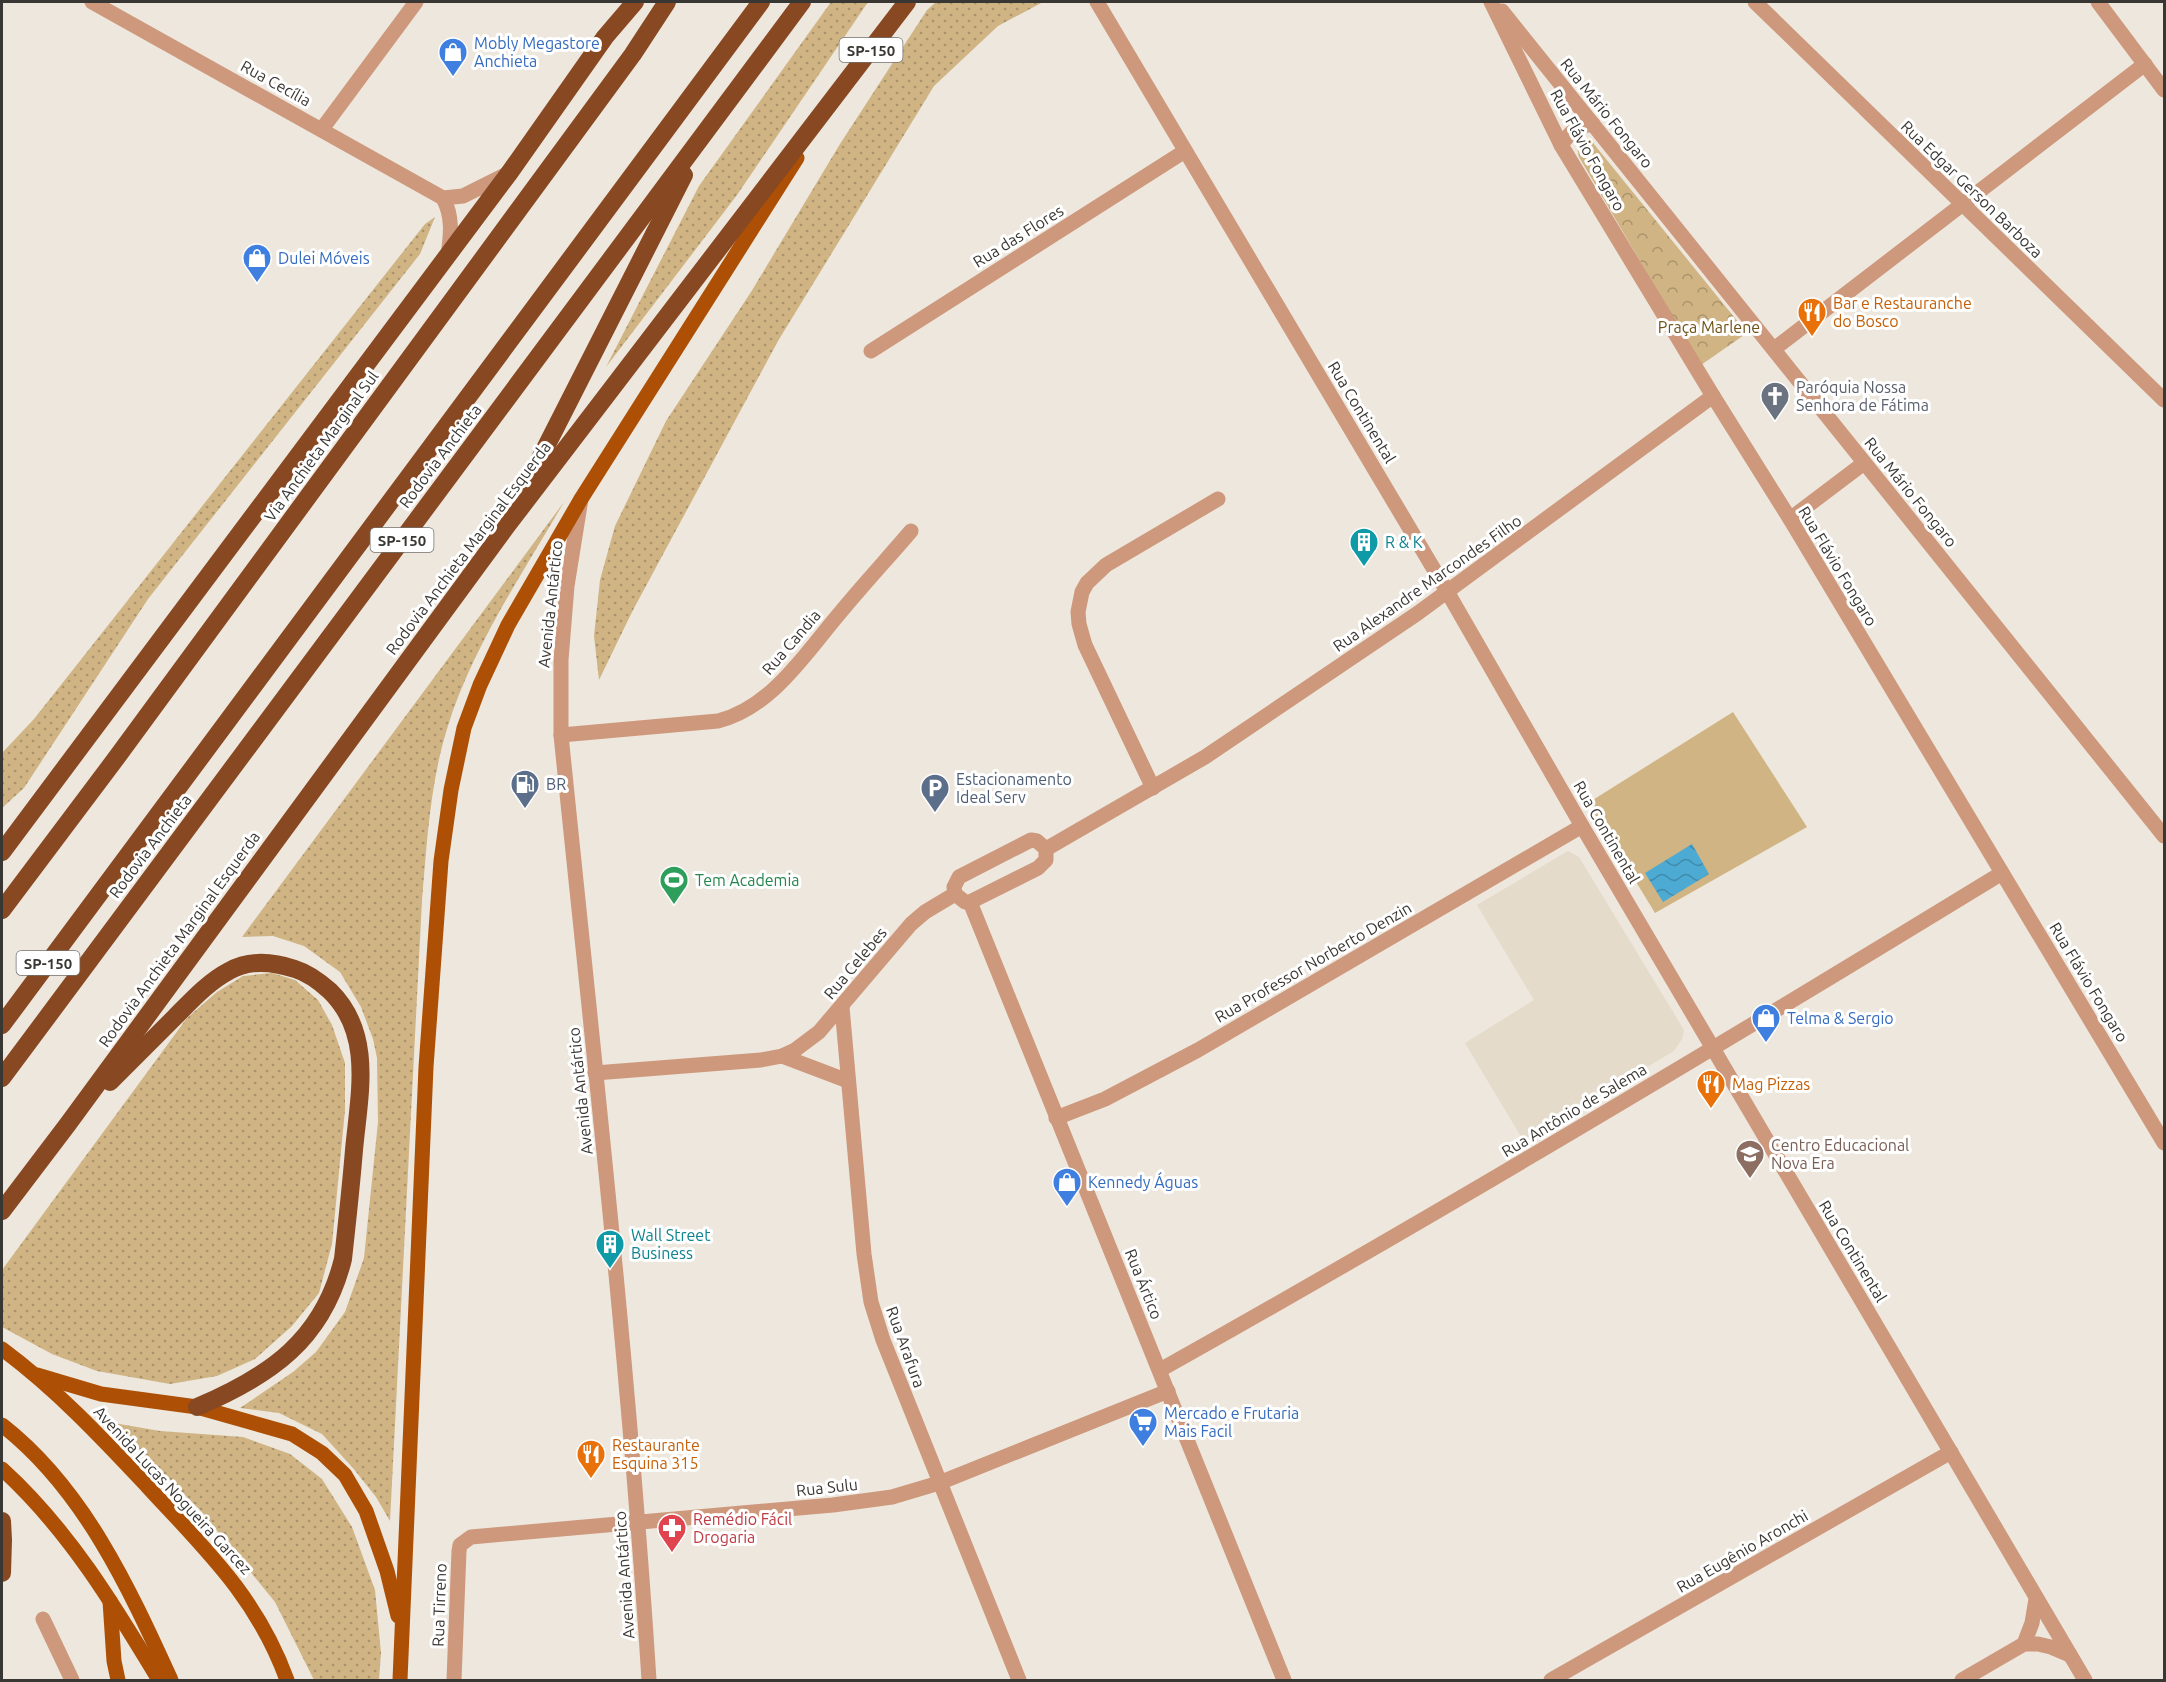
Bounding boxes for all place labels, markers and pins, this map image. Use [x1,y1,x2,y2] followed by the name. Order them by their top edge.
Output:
[474,34,600,70] place label: Mobly Megastore Anchieta
[437,36,469,78] shop icon: Mobly Megastore Anchieta
[241,242,273,284] shop icon: Dulei Móveis
[278,249,370,267] place label: Dulei Móveis
[1833,294,1972,330] place label: Bar e Restauranche do Bosco
[1796,296,1828,338] restaurant icon: Bar e Restauranche do Bosco
[1796,378,1929,414] place label: Paróquia Nossa Senhora de Fátima
[1759,380,1791,422] church icon: Paróquia Nossa Senhora de Fátima
[1348,526,1380,568] building icon: R & K
[1385,533,1423,551] place label: R & K
[509,768,541,810] fuel station icon: BR
[956,770,1072,806] place label: Estacionamento Ideal Serv
[919,772,951,814] parking icon: Estacionamento Ideal Serv
[546,775,566,793] place label: BR
[658,864,690,906] sports icon: Tem Academia
[695,871,800,889] place label: Tem Academia
[1750,1002,1782,1044] shop icon: Telma & Sergio
[1787,1009,1894,1027] place label: Telma & Sergio
[1695,1068,1727,1110] restaurant icon: Mag Pizzas
[1732,1075,1810,1093] place label: Mag Pizzas
[1771,1136,1909,1172] place label: Centro Educacional Nova Era
[1734,1138,1766,1180] school or university icon: Centro Educacional Nova Era
[1051,1166,1083,1208] shop icon: Kennedy Águas
[1088,1171,1198,1191] place label: Kennedy Águas
[631,1226,711,1262] place label: Wall Street Business
[594,1228,626,1270] building icon: Wall Street Business
[1164,1404,1299,1440] place label: Mercado e Frutaria Mais Facil
[1127,1406,1159,1448] supermarket icon: Mercado e Frutaria Mais Facil
[612,1436,700,1472] place label: Restaurante Esquina 315
[575,1438,607,1480] restaurant icon: Restaurante Esquina 315
[693,1510,792,1546] place label: Remédio Fácil Drogaria
[656,1512,688,1554] pharmacy icon: Remédio Fácil Drogaria

